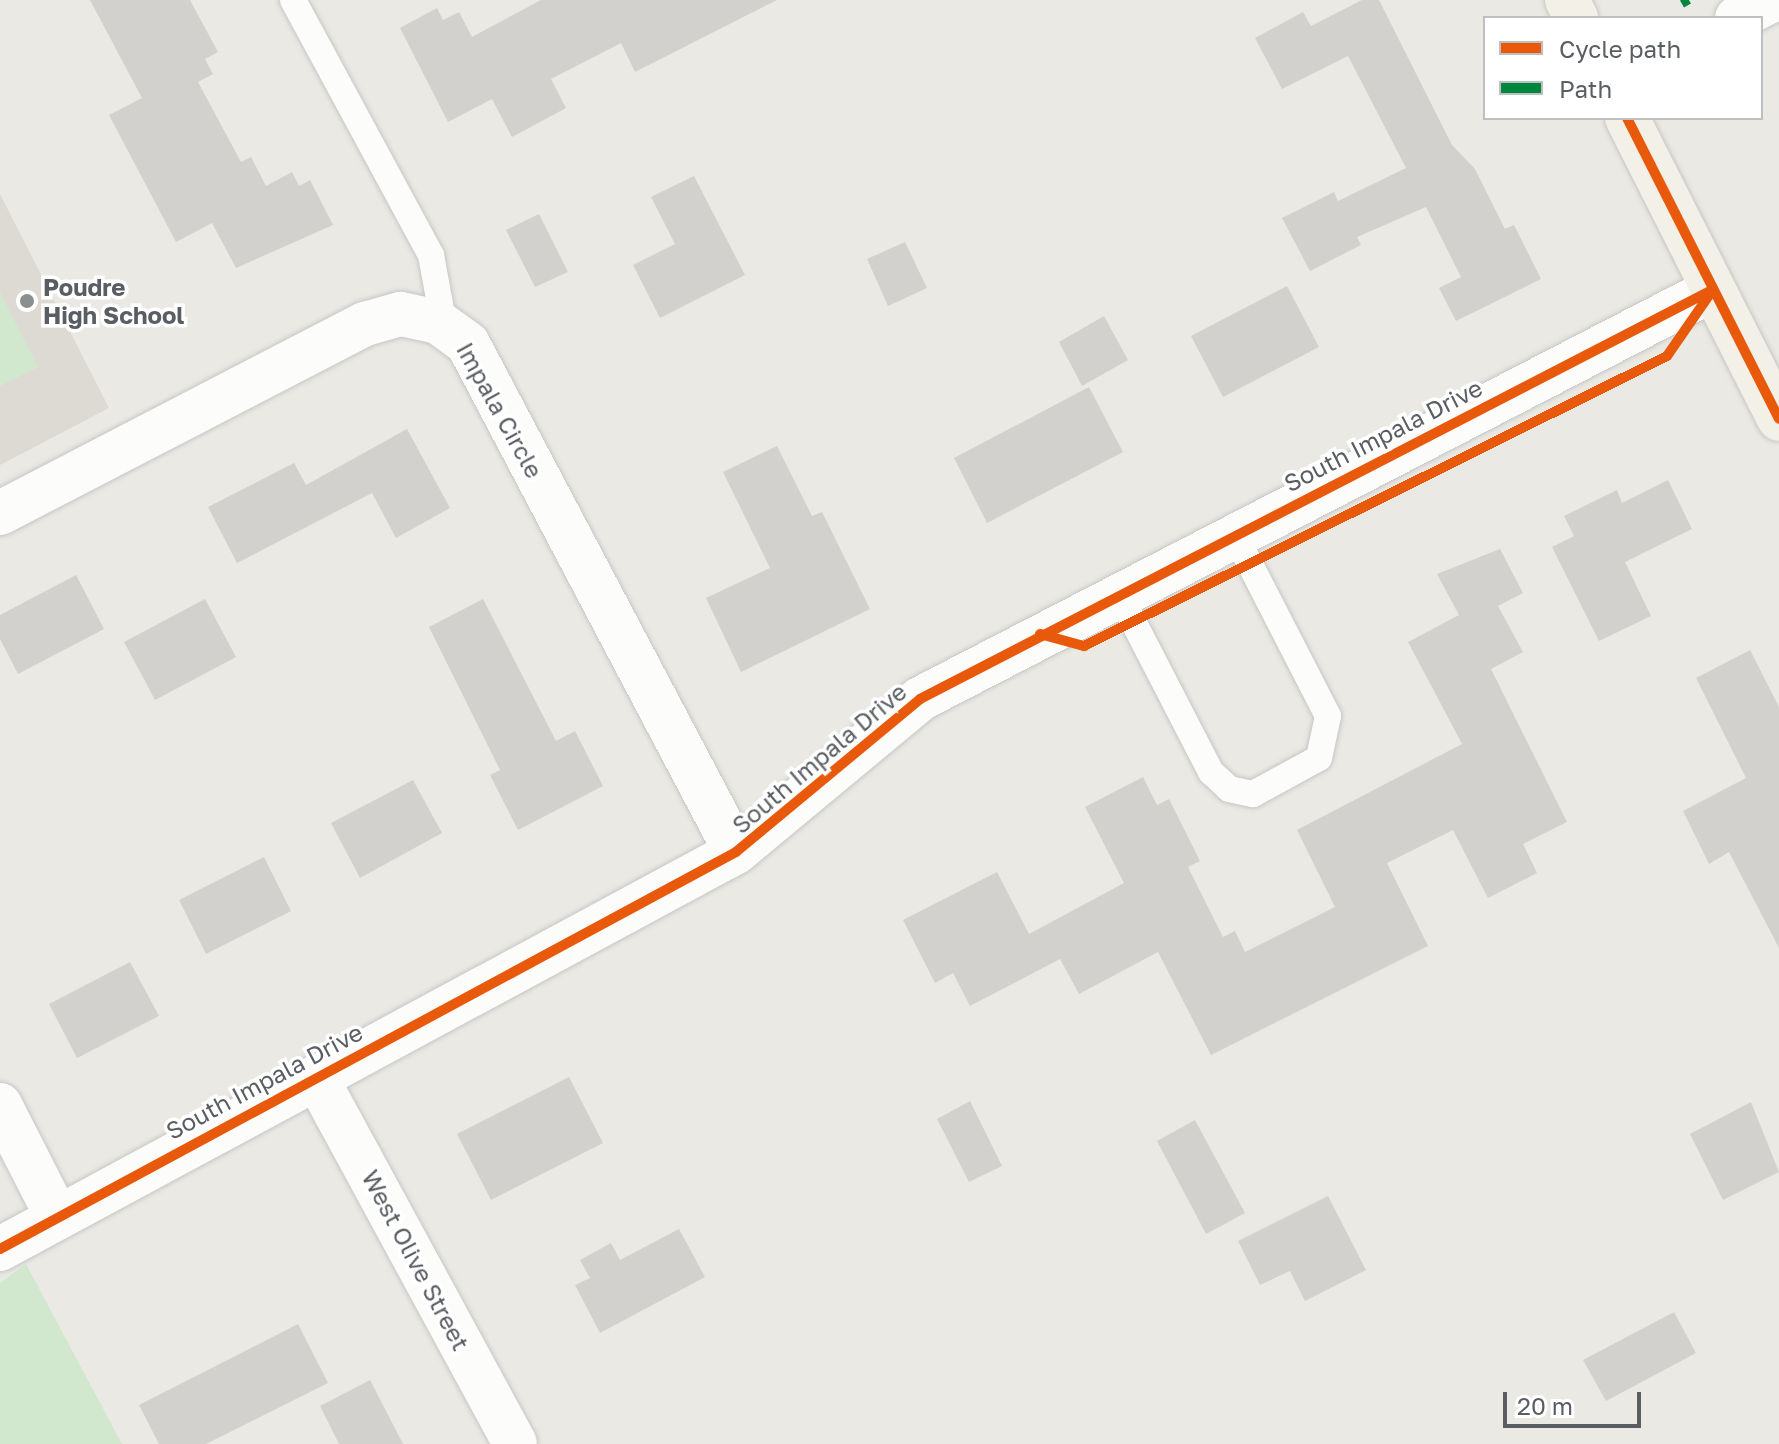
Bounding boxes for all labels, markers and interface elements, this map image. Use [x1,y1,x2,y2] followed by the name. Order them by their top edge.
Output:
[1483,16,1763,120] legend
[1559,34,1681,63] text: Cycle path
[1559,74,1612,103] text: Path
[43,273,184,329] place label: Poudre High School
[18,292,36,310] marker: Poudre High School
[451,337,549,483] street label: Impala Circle
[1279,373,1487,497] street label: South Impala Drive
[726,677,912,839] street label: South Impala Drive
[161,1017,367,1145] street label: South Impala Drive
[356,1165,476,1355] street label: West Olive Street
[1507,1376,1645,1426] scale bar
[1517,1391,1573,1420] text: 20 m

